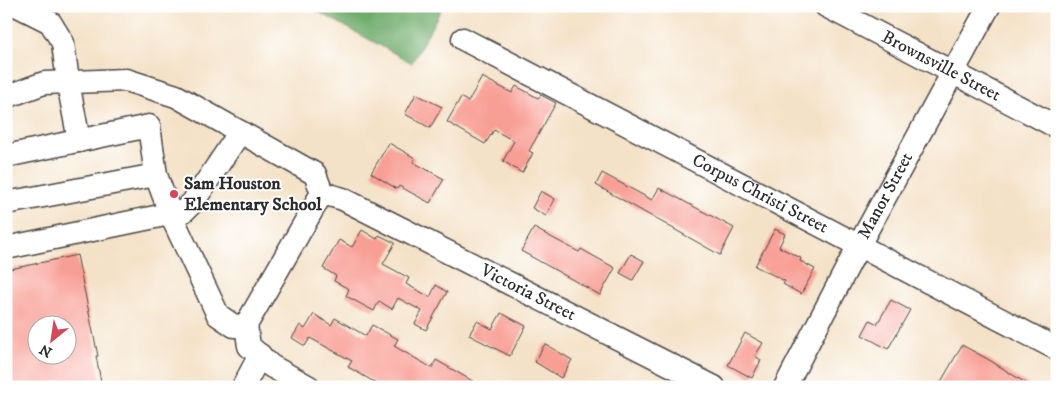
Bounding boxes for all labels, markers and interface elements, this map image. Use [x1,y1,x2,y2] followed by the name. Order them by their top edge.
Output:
[878,26,1004,107] street label: Brownsville Street
[688,149,832,239] street label: Corpus Christi Street
[853,149,918,243] street label: Manor Street
[184,173,322,216] place label: Sam Houston Elementary School
[168,188,180,200] marker: Sam Houston Elementary School
[476,259,579,326] street label: Victoria Street
[28,316,78,366] north arrow
[36,339,55,361] text: N

